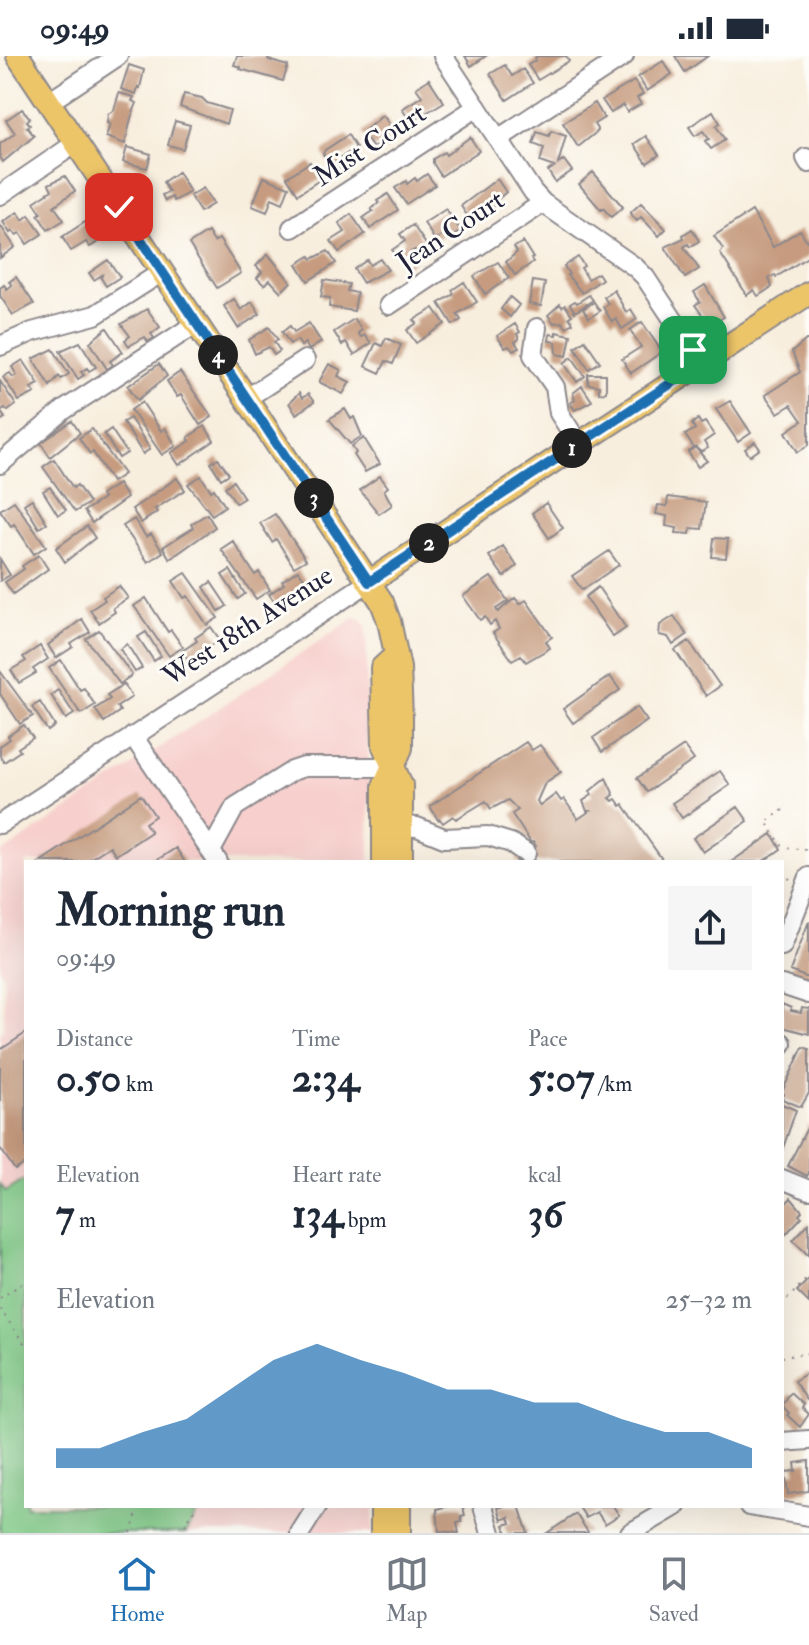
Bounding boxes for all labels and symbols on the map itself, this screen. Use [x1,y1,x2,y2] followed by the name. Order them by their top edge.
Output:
[307,96,433,195] street label: Mist Court
[85,173,153,241] pin
[389,183,511,281] street label: Jean Court
[659,316,727,384] pin
[198,335,238,375] pin: 4
[552,428,592,468] pin: 1
[294,478,334,518] pin: 3
[409,523,449,563] pin: 2
[155,558,340,695] street label: West 18th Avenue

